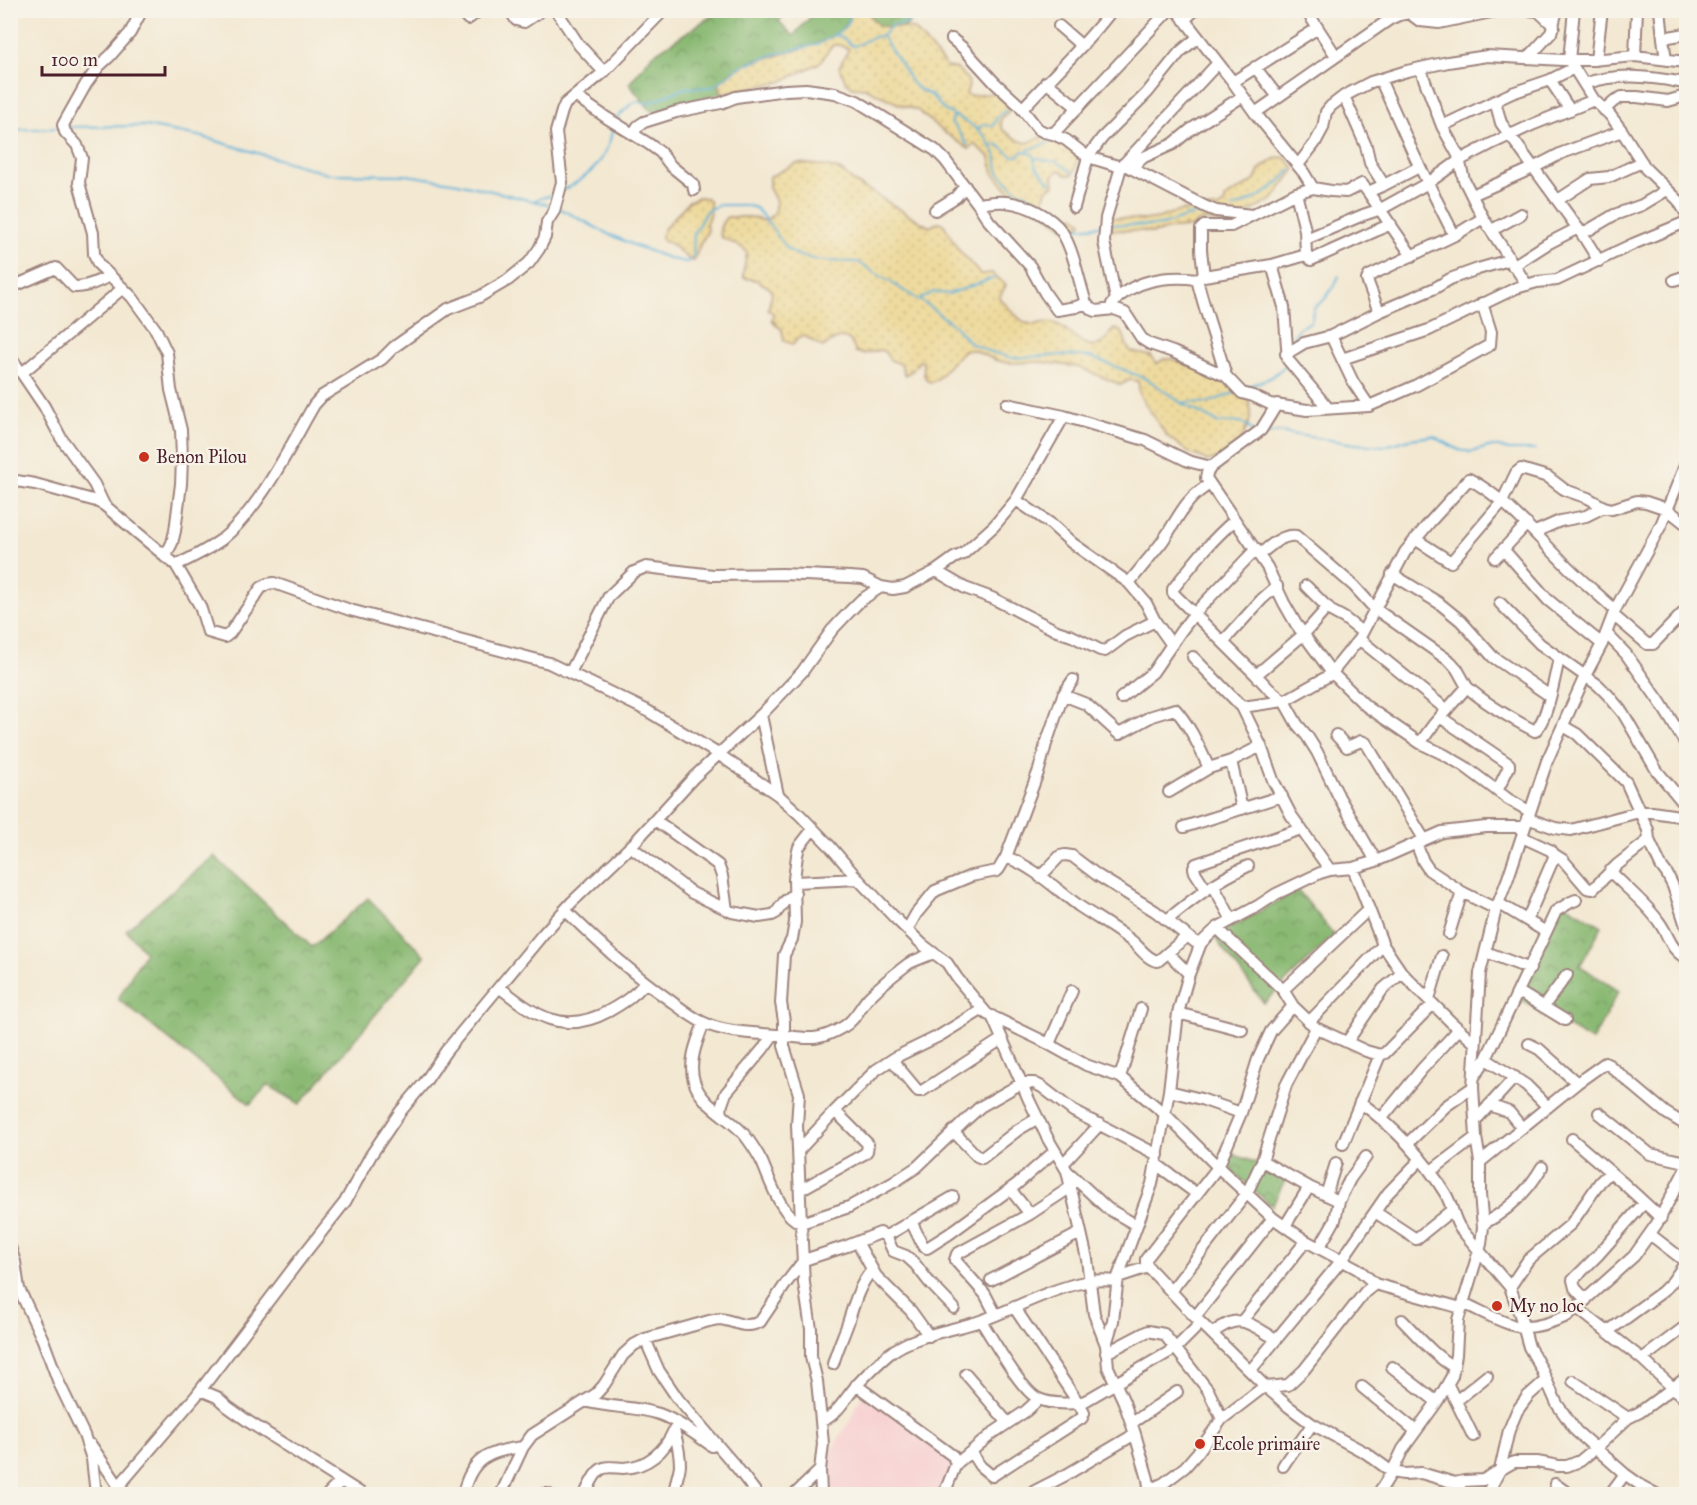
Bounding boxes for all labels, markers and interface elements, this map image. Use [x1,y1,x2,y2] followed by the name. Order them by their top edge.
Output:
[42,39,165,77] scale bar
[51,49,98,71] text: 100 m
[156,446,247,468] place label: Benon Pilou
[137,450,151,464] marker: Benon Pilou
[1509,1295,1584,1317] place label: My no loc
[1490,1299,1504,1313] marker: My no loc
[1212,1433,1320,1455] place label: Ecole primaire
[1193,1437,1207,1451] marker: Ecole primaire

